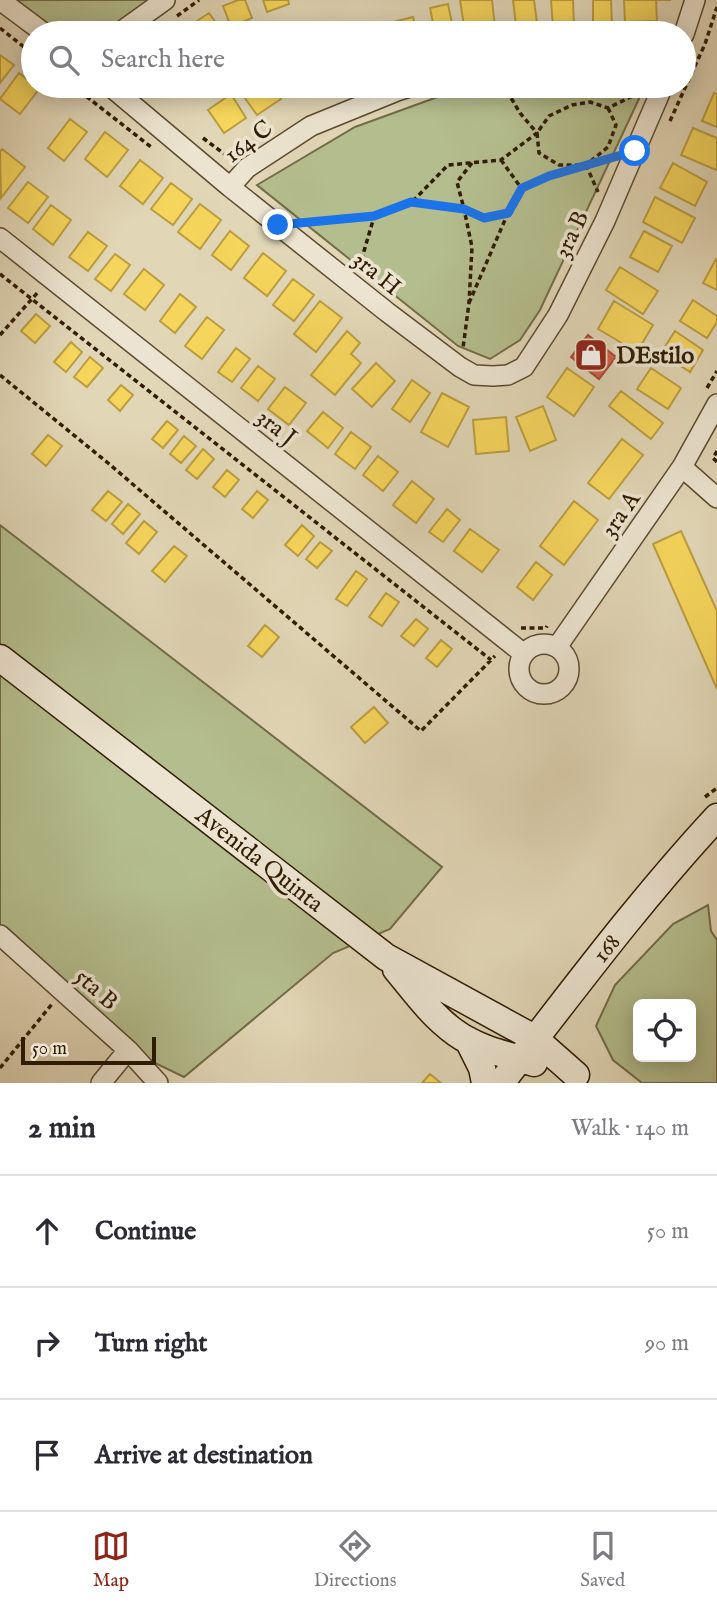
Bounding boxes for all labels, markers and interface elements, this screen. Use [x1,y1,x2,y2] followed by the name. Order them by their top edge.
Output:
[21,21,696,98] search box
[45,41,83,79] icon: search
[101,43,225,76] text: Search here
[218,114,279,171] street label: 164 C
[619,135,650,166] route start
[548,206,597,264] street label: 3ra B
[262,209,293,240] route end
[345,245,407,303] street label: 3ra H
[572,336,610,374] shop icon: DEstilo
[616,341,694,372] place label: DEstilo
[250,403,303,454] street label: 3ra J
[594,485,649,544] street label: 3ra A
[188,800,330,920] street label: Avenida Quinta
[586,928,628,970] street label: 168
[68,962,124,1018] street label: 5ta B
[633,999,696,1062] map controls
[633,999,696,1062] button: locate
[21,1034,156,1066] scale bar
[32,1037,67,1061] text: 50 m
[28,1110,96,1148] text: 2 min
[571,1114,689,1143] text: Walk · 140 m
[28,1212,66,1250] icon: ahead
[95,1215,196,1248] text: Continue
[647,1217,689,1246] text: 50 m
[28,1324,66,1362] icon: right
[95,1327,208,1360] text: Turn right
[645,1329,689,1358] text: 90 m
[28,1436,66,1474] icon: arrive
[95,1439,313,1472] text: Arrive at destination
[92,1527,130,1593] tab: Map
[314,1527,396,1593] tab: Directions
[580,1527,625,1593] tab: Saved

